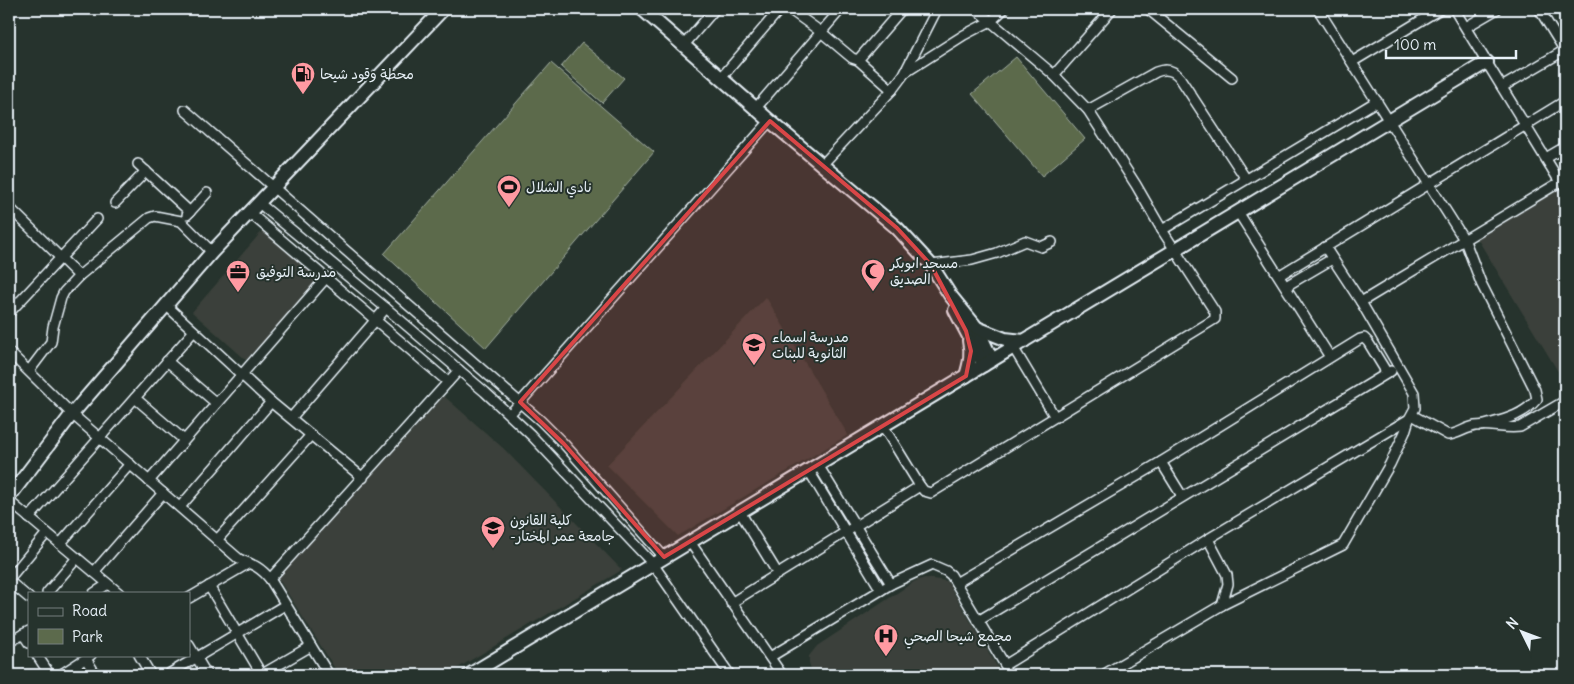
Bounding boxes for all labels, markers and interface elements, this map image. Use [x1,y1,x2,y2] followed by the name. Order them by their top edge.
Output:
[1386,28,1516,60] scale bar
[1394,35,1436,54] text: 100 m
[290,61,316,95] fuel station icon: محطة وقود شيحا
[320,65,414,83] place label: محطة وقود شيحا
[496,174,522,208] sports icon: نادي الشلال
[526,178,592,198] place label: نادي الشلال
[889,254,958,288] place label: مسجد ابوبكر الصديق
[860,258,886,292] mosque icon: مسجد ابوبكر الصديق
[225,259,251,293] office icon: مدرسة التوفيق
[256,263,336,281] place label: مدرسة التوفيق
[772,328,849,363] place label: مدرسة اسماء الثانوية للبنات
[741,332,767,366] school or university icon: مدرسة اسماء الثانوية للبنات
[510,511,615,545] place label: كلية القانون -جامعة عمر المختار
[480,515,506,549] school or university icon: كلية القانون -جامعة عمر المختار
[28,592,190,656] legend
[72,601,107,620] text: Road
[1496,606,1546,656] north arrow
[1502,614,1522,633] text: N
[873,623,899,657] hospital icon: مجمع شيحا الصحي
[72,627,103,646] text: Park
[904,627,1012,649] place label: مجمع شيحا الصحي

